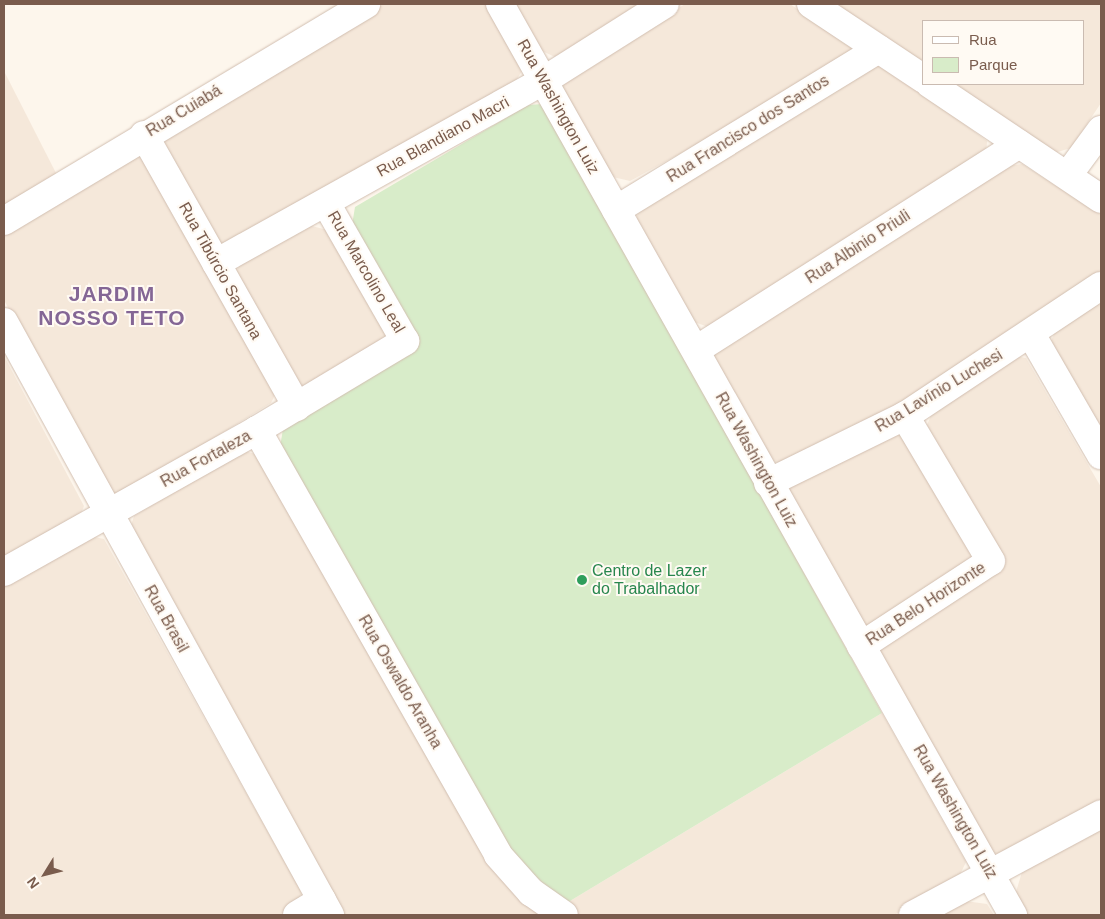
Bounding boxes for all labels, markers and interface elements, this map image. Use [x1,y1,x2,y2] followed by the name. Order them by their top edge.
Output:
[922,20,1085,85] legend
[969,31,997,48] text: Rua
[513,36,603,178] street label: Rua Washington Luiz
[969,56,1017,73] text: Parque
[663,71,833,187] street label: Rua Francisco dos Santos
[143,81,225,141] street label: Rua Cuiabá
[373,93,513,181] street label: Rua Blandiano Macri
[174,199,266,343] street label: Rua Tibúrcio Santana
[802,206,914,288] street label: Rua Albinio Priuli
[323,208,409,336] street label: Rua Marcolino Leal
[37,281,187,331] district label: JARDIM NOSSO TETO
[872,345,1006,437] street label: Rua Lavínio Luchesi
[711,389,801,531] street label: Rua Washington Luiz
[157,426,255,492] street label: Rua Fortaleza
[863,558,989,650] street label: Rua Belo Horizonte
[592,561,707,599] place label: Centro de Lazer do Trabalhador
[576,574,588,586] marker: Centro de Lazer do Trabalhador
[140,582,192,656] street label: Rua Brasil
[354,611,446,753] street label: Rua Oswaldo Aranha
[909,742,1001,882] street label: Rua Washington Luiz
[20,849,70,899] north arrow
[23,874,42,892] text: N

